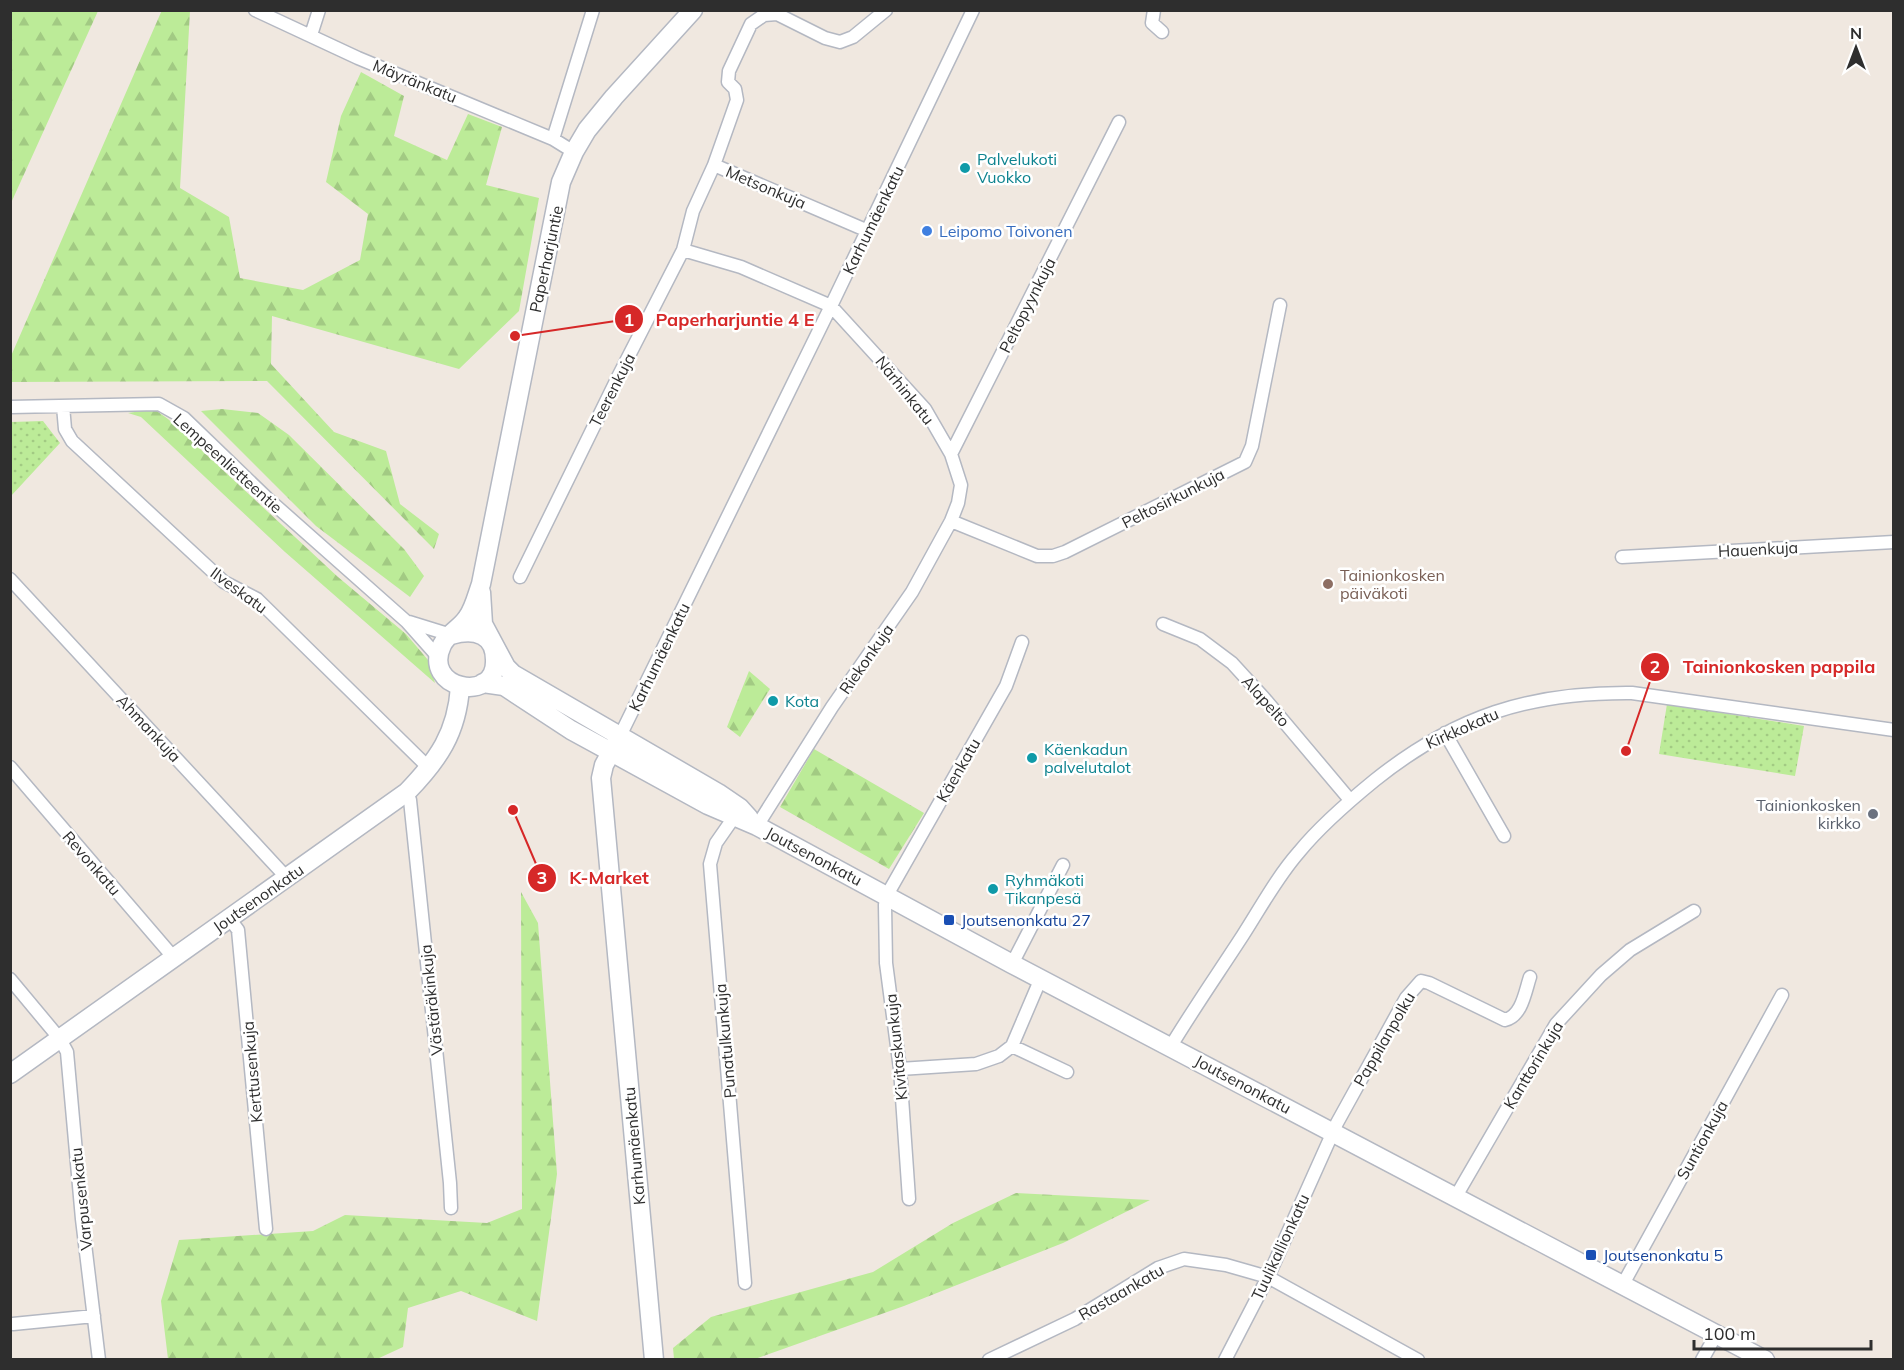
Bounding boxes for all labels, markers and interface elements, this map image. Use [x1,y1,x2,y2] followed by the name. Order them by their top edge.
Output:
[1826,18,1886,78] north arrow
[1850,23,1862,43] text: N
[370,55,460,107] street label: Mäyränkatu
[977,149,1057,187] place label: Palvelukoti Vuokko
[723,161,809,213] street label: Metsonkuja
[958,161,972,175] marker: Palvelukoti Vuokko
[838,162,908,278] street label: Karhumäenkatu
[525,204,567,314] street label: Paperharjuntie
[939,221,1073,241] place label: Leipomo Toivonen
[920,224,934,238] marker: Leipomo Toivonen
[994,254,1060,356] street label: Peltopyynkuja
[614,301,827,337] callout: Paperharjuntie 4 E
[624,308,634,331] text: 1
[656,308,814,331] text: Paperharjuntie 4 E
[585,350,639,430] street label: Teerenkuja
[871,352,939,428] street label: Närhinkatu
[169,409,287,517] street label: Lempeenlietteentie
[1118,464,1228,532] street label: Peltosirkunkuja
[1718,537,1798,561] street label: Hauenkuja
[207,563,271,617] street label: Ilveskatu
[1340,565,1445,603] place label: Tainionkosken päiväkoti
[1321,577,1335,591] marker: Tainionkosken päiväkoti
[624,599,694,715] street label: Karhumäenkatu
[835,620,897,698] street label: Riekonkuja
[1640,649,1887,685] callout: Tainionkosken pappila
[1650,655,1660,678] text: 2
[1683,655,1875,678] text: Tainionkosken pappila
[1238,671,1294,731] street label: Alapelto
[113,690,185,766] street label: Ahmankuja
[785,691,819,711] place label: Kota
[766,694,780,708] marker: Kota
[1422,703,1502,753] street label: Kirkkokatu
[932,735,984,805] street label: Käenkatu
[1044,739,1131,777] place label: Käenkadun palvelutalot
[1025,751,1039,765] marker: Käenkadun palvelutalot
[1756,795,1861,833] place label: Tainionkosken kirkko
[1866,807,1880,821] marker: Tainionkosken kirkko
[762,822,866,890] street label: Joutsenonkatu
[59,827,125,899] street label: Revonkatu
[209,859,307,937] street label: Joutsenonkatu
[527,860,661,896] callout: K-Market
[537,866,547,889] text: 3
[569,866,649,889] text: K-Market
[1005,870,1084,908] place label: Ryhmäkoti Tikanpesä
[986,882,1000,896] marker: Ryhmäkoti Tikanpesä
[961,910,1091,930] place label: Joutsenonkatu 27
[942,913,956,927] marker: Joutsenonkatu 27
[415,943,447,1057] street label: Västäräkinkuja
[710,983,740,1099] street label: Punatulkunkuja
[1349,988,1419,1090] street label: Pappilanpolku
[880,993,912,1101] street label: Kivitaskunkuja
[1499,1017,1567,1113] street label: Kanttorinkuja
[238,1020,266,1124] street label: Kerttusenkuja
[1191,1050,1295,1118] street label: Joutsenonkatu
[619,1086,649,1206] street label: Karhumäenkatu
[1672,1097,1732,1183] street label: Suntionkuja
[66,1147,96,1251] street label: Varpusenkatu
[1247,1191,1313,1303] street label: Tuulikallionkatu
[1603,1245,1723,1265] place label: Joutsenonkatu 5
[1584,1248,1598,1262] marker: Joutsenonkatu 5
[1075,1260,1167,1324] street label: Rastaankatu
[1694,1313,1871,1351] scale bar
[1703,1322,1756,1345] text: 100 m

